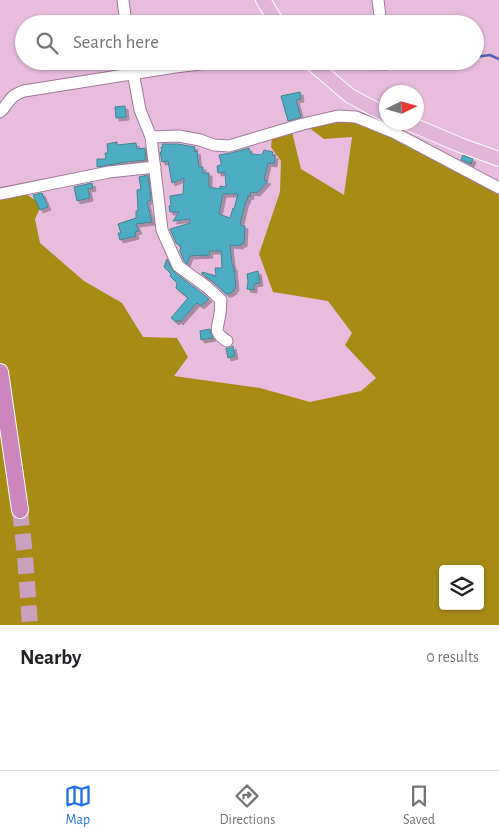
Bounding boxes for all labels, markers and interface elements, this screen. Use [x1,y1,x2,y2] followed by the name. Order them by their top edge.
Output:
[15,15,484,70] search box
[33,29,61,57] icon: search
[73,33,159,52] text: Search here
[379,85,424,130] north arrow
[439,565,484,610] map controls
[439,565,484,610] button: layers
[20,647,81,668] text: Nearby
[426,649,479,665] text: 0 results
[64,782,92,829] tab: Map
[220,782,275,829] tab: Directions
[403,782,435,829] tab: Saved

